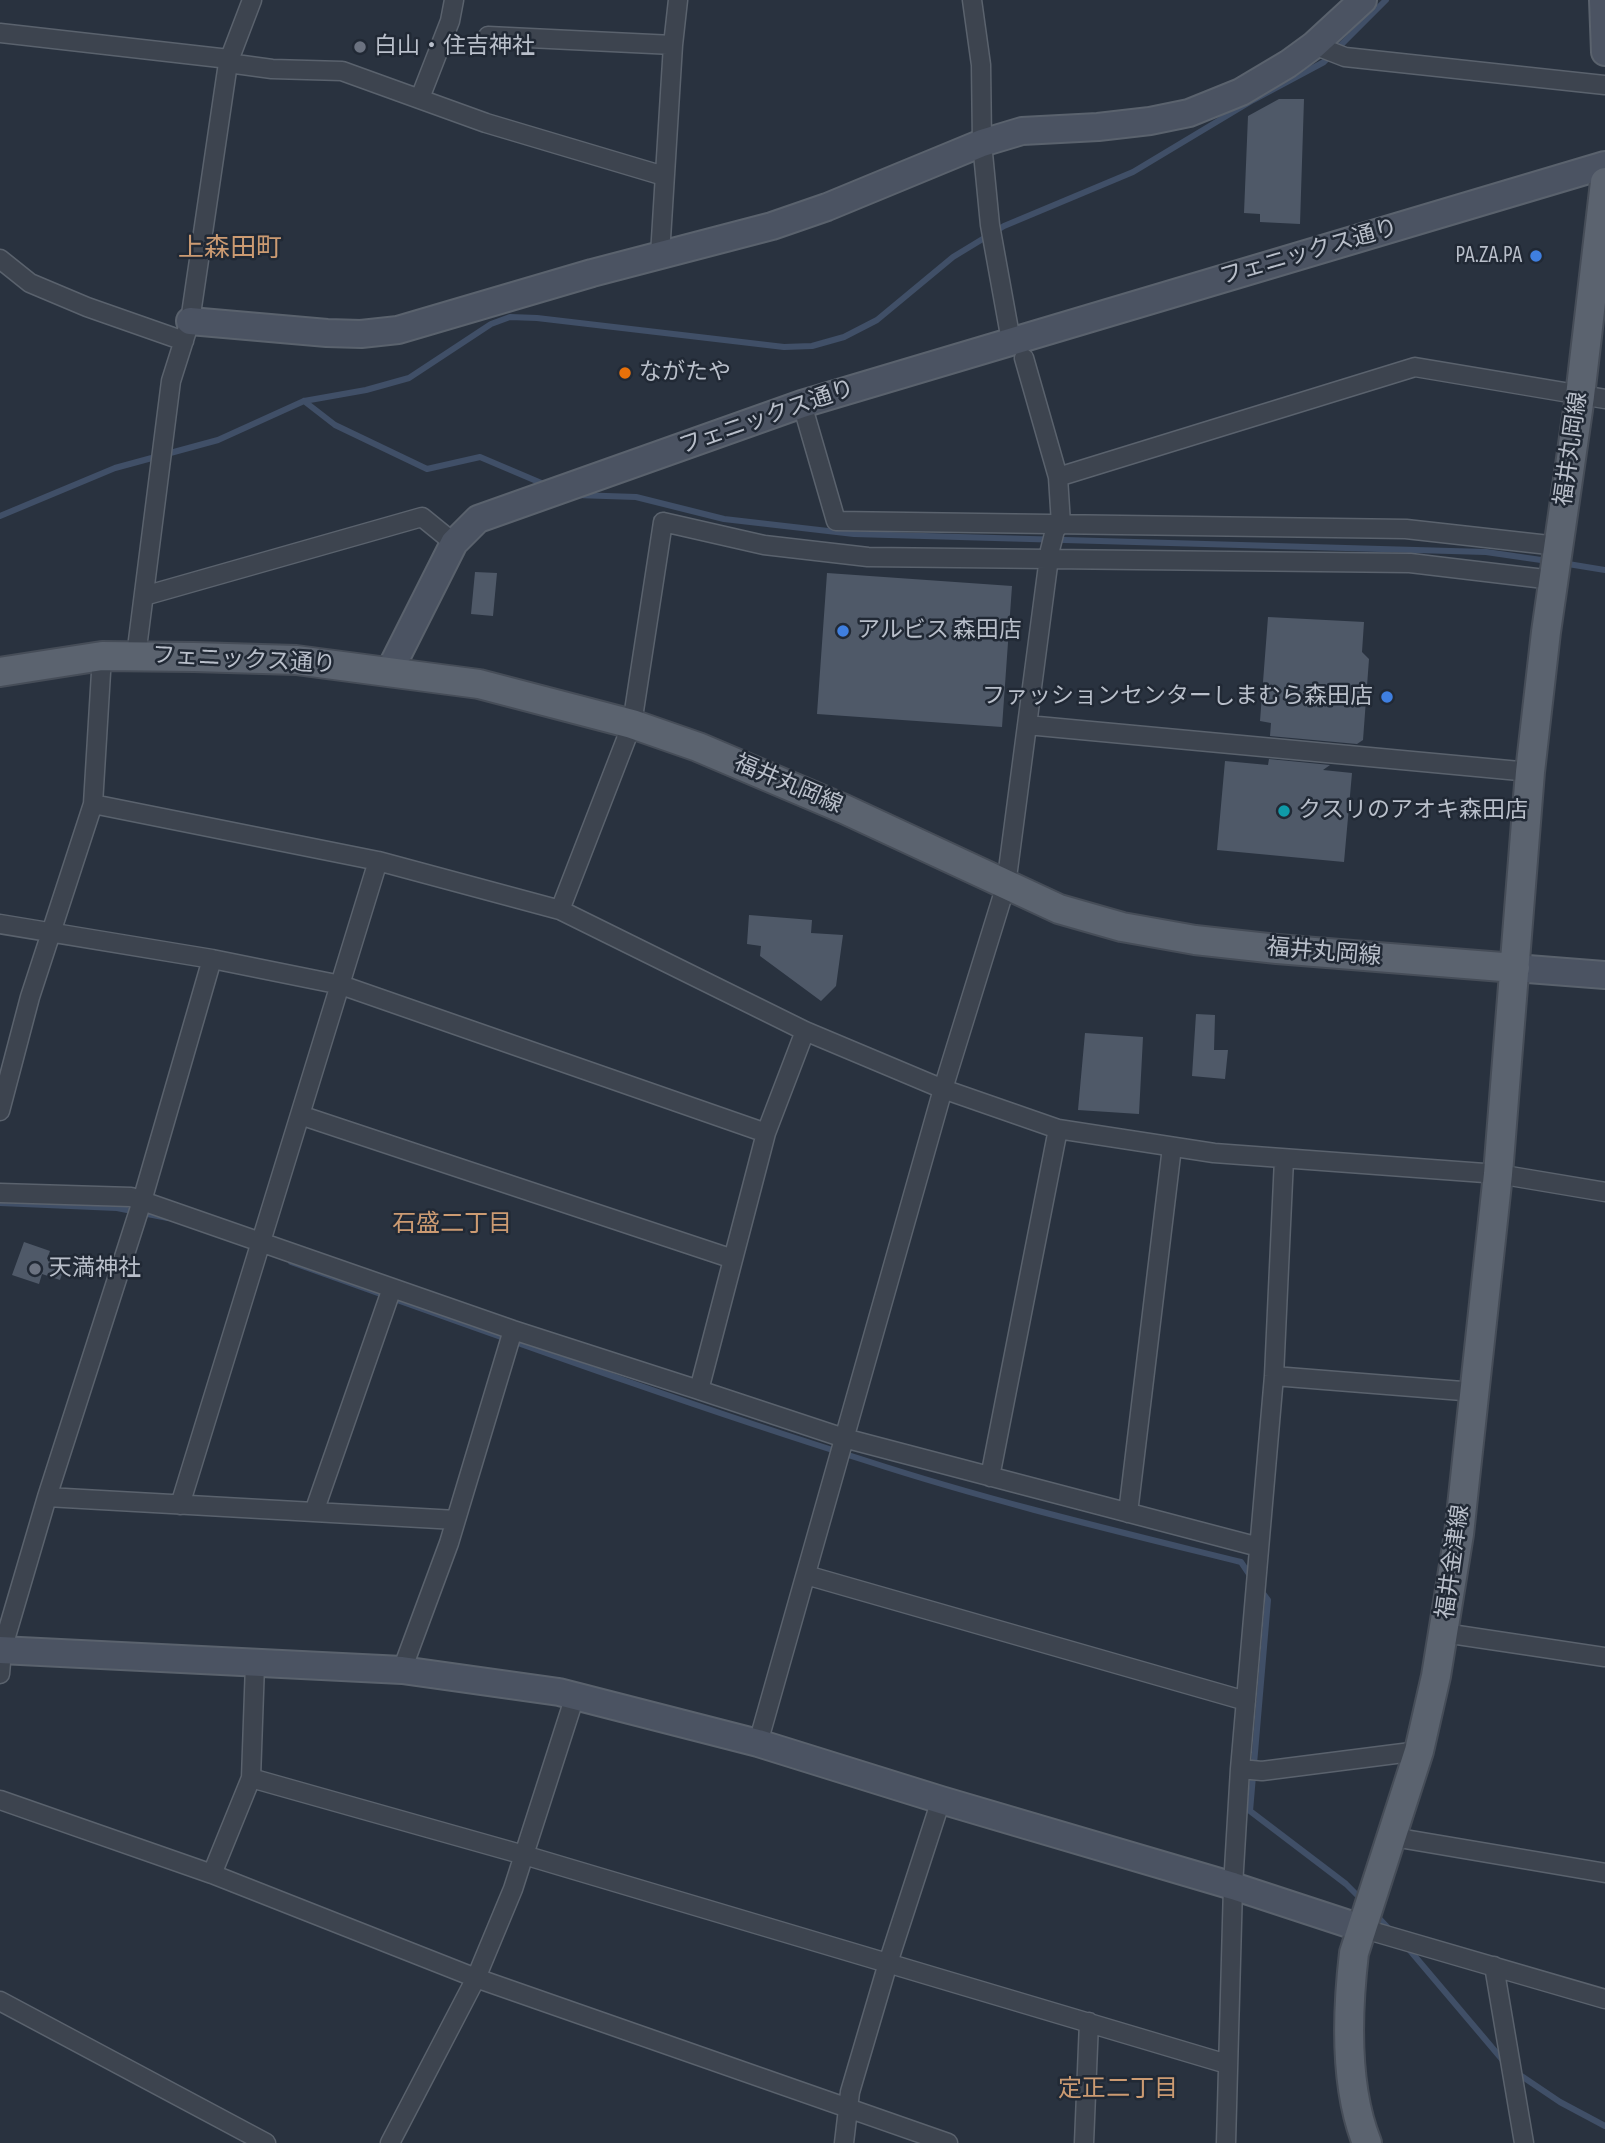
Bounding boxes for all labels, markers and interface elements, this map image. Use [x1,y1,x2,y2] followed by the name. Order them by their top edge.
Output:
[374,33,535,61] place label: 白山・住吉神社
[352,39,368,55] marker: 白山・住吉神社
[1217,214,1401,292] street label: フェニックス通り
[178,233,282,265] district label: 上森田町
[1456,242,1522,270] place label: PA.ZA.PA
[1528,248,1544,264] marker: PA.ZA.PA
[639,359,731,387] place label: ながたや
[617,365,633,381] marker: ながたや
[676,375,858,461] street label: フェニックス通り
[1550,390,1594,508] street label: 福井丸岡線
[857,617,1022,645] place label: アルビス 森田店
[835,623,851,639] marker: アルビス 森田店
[151,642,337,680] street label: フェニックス通り
[982,683,1373,711] place label: ファッションセンターしまむら森田店
[1379,689,1395,705] marker: ファッションセンターしまむら森田店
[730,750,846,820] street label: 福井丸岡線
[1298,797,1528,825] place label: クスリのアオキ森田店
[1276,803,1292,819] marker: クスリのアオキ森田店
[1266,934,1382,972] street label: 福井丸岡線
[392,1211,512,1239] district label: 石盛二丁目
[49,1255,141,1283] place label: 天満神社
[27,1261,43,1277] marker: 天満神社
[1432,1503,1476,1621] street label: 福井金津線
[1058,2076,1178,2104] district label: 定正二丁目

